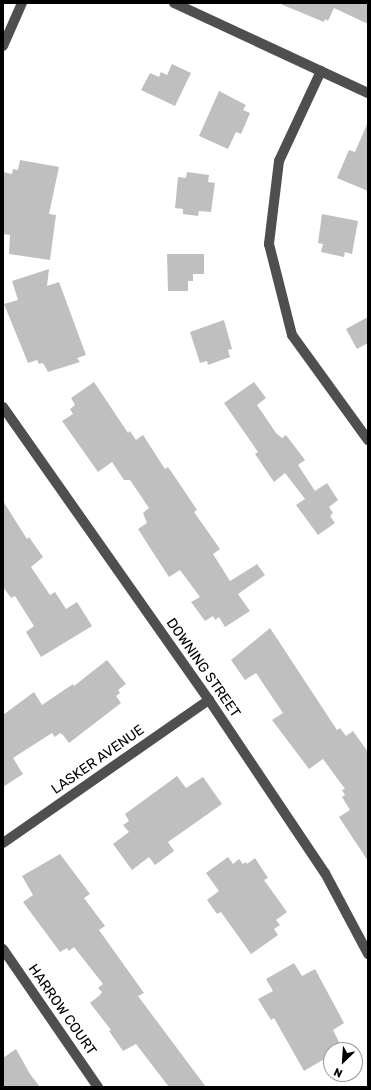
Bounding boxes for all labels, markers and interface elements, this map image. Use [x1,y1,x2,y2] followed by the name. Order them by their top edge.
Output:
[162,615,244,721] street label: DOWNING STREET
[48,722,148,798] street label: LASKER AVENUE
[24,961,100,1059] street label: HARROW COURT
[323,1042,363,1082] north arrow
[332,1065,344,1080] text: N

